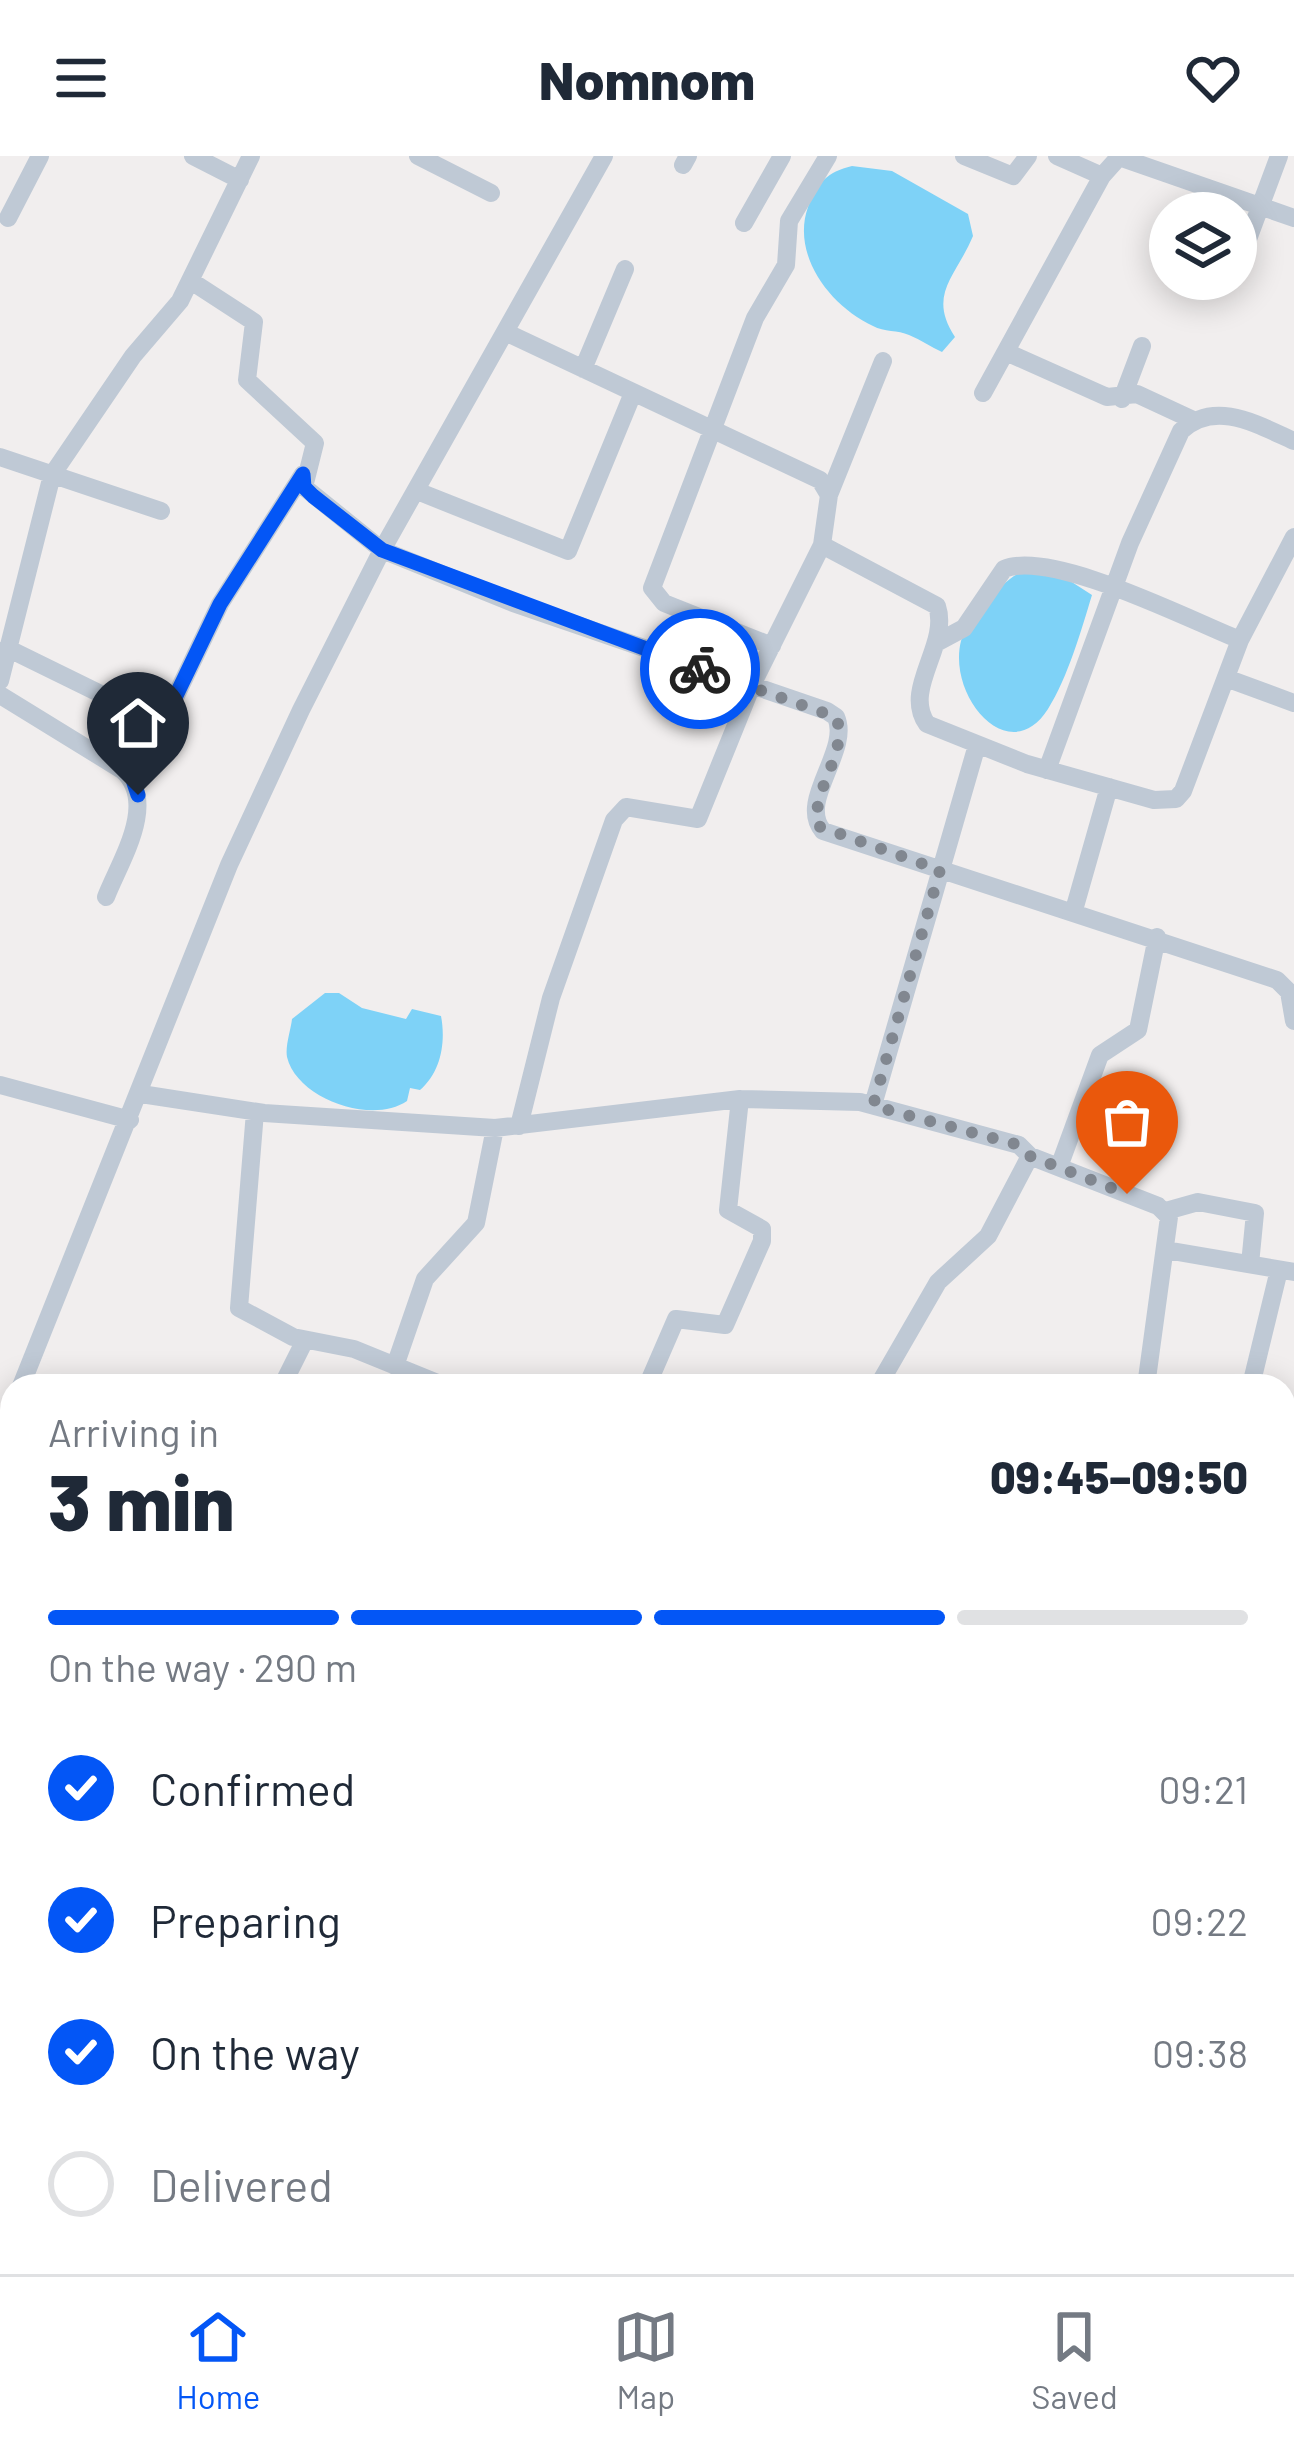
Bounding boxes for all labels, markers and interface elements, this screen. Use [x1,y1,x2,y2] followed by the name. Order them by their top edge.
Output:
[48,45,114,111] icon: menu
[1180,45,1246,111] icon: heart
[539,46,755,111] text: Nomnom
[1149,192,1257,300] map controls
[1149,192,1257,300] button: layers
[640,609,760,729] courier
[667,636,733,702] icon: bike
[87,672,189,795] pin
[105,690,171,756] icon: home
[1076,1071,1178,1194] pin
[1094,1089,1160,1155] icon: bag
[48,1408,219,1455] text: Arriving in
[990,1449,1248,1503] text: 09:45–09:50
[48,1453,235,1547] text: 3 min
[48,1643,357,1690] text: On the way · 290 m
[48,1755,114,1821] icon: check
[150,1761,355,1815] text: Confirmed
[1158,1765,1248,1812] text: 09:21
[48,1887,114,1953] icon: check
[150,1893,341,1947] text: Preparing
[1151,1897,1248,1944] text: 09:22
[48,2019,114,2085] icon: check
[150,2025,360,2079] text: On the way
[1152,2029,1248,2076] text: 09:38
[150,2157,333,2211] text: Delivered
[176,2304,260,2416] tab: Home
[613,2304,679,2416] tab: Map
[1031,2304,1118,2416] tab: Saved

